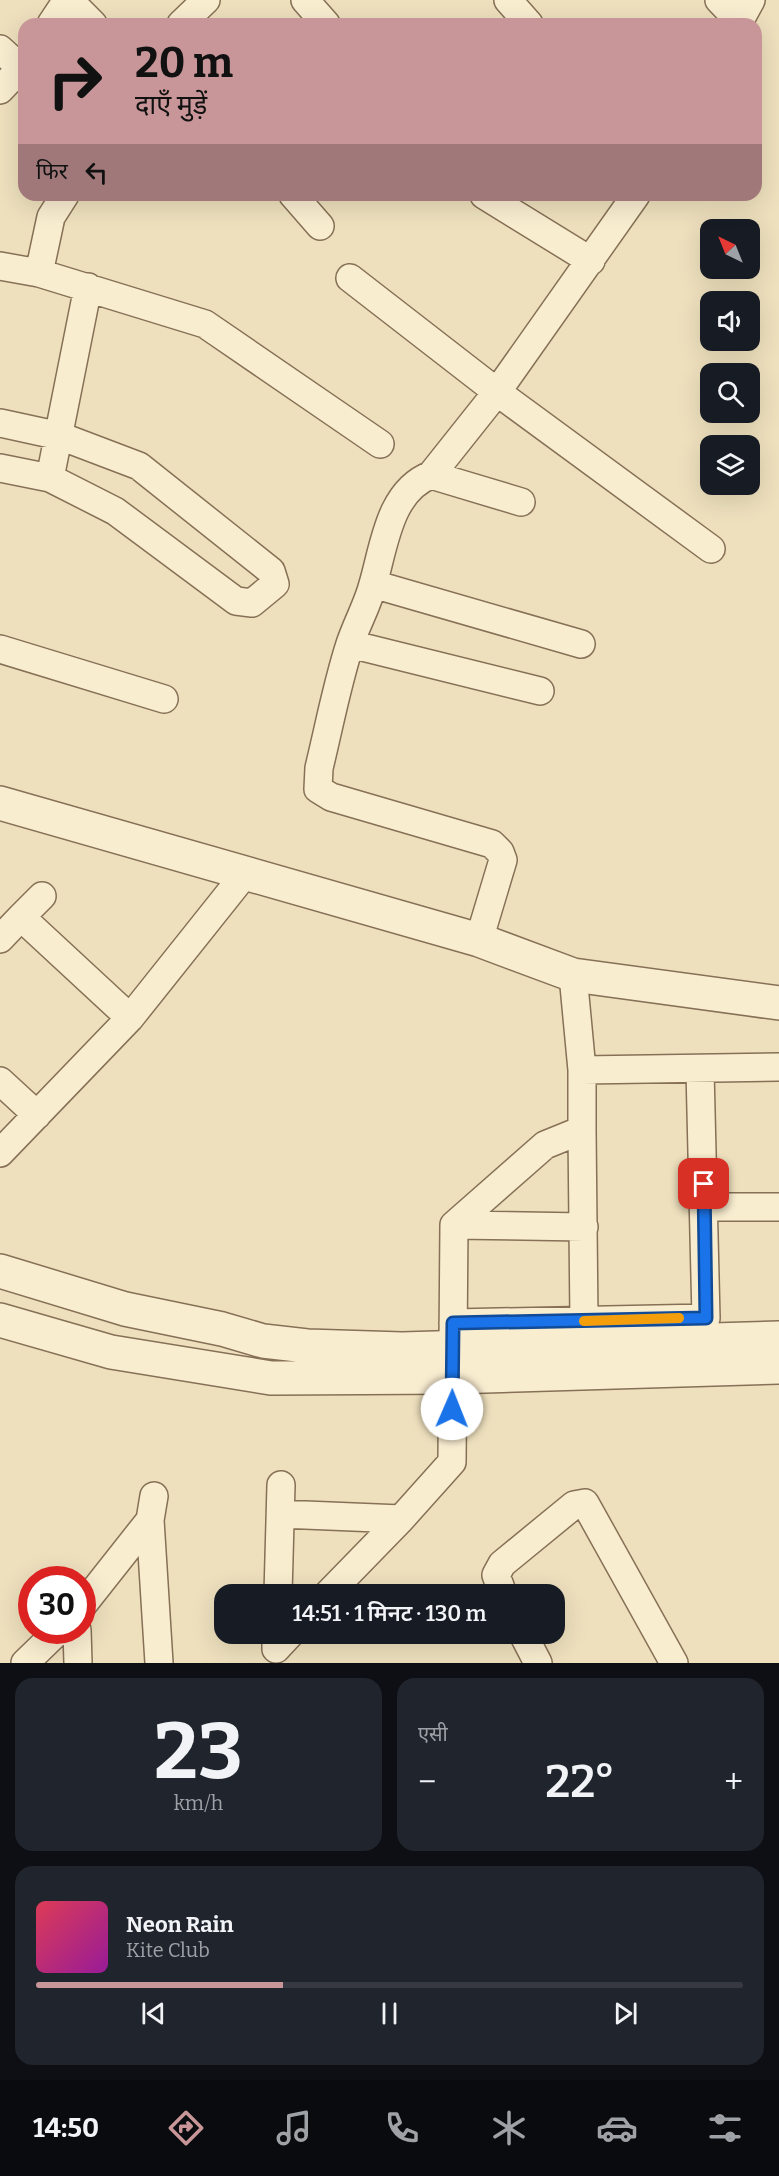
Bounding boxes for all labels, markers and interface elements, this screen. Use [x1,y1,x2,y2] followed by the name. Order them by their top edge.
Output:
[135,38,233,88] text: 20 m
[36,42,114,120] icon: right
[135,89,207,121] text: दाएँ मुड़ें
[80,156,113,189] icon: left
[36,158,68,185] text: फिर
[700,219,760,279] north arrow
[700,219,760,495] map controls
[700,291,760,351] button: sound
[700,363,760,423] button: search
[700,435,760,495] button: layers
[678,1158,729,1209] pin
[687,1167,720,1200] icon: arrive
[420,1377,484,1441] position arrow
[18,1566,96,1644] speed limit sign: 30
[292,1600,487,1627] text: 14:51 · 1 मिनट · 130 m
[154,1705,243,1799] text: 23
[418,1722,448,1746] text: एसी
[545,1755,615,1809] text: 22°
[418,1762,436,1802] text: −
[724,1762,743,1802] text: +
[174,1791,223,1815] text: km/h
[126,1911,234,1938] text: Neon Rain
[126,1938,210,1962] text: Kite Club
[137,1997,170,2030] icon: previous
[373,1997,406,2030] icon: pause
[609,1997,642,2030] icon: next
[165,2107,207,2149] icon: directions
[273,2107,315,2149] icon: music
[381,2107,423,2149] icon: phone
[488,2107,530,2149] icon: climate
[596,2107,638,2149] icon: car
[704,2107,746,2149] icon: filters
[33,2112,99,2144] text: 14:50

